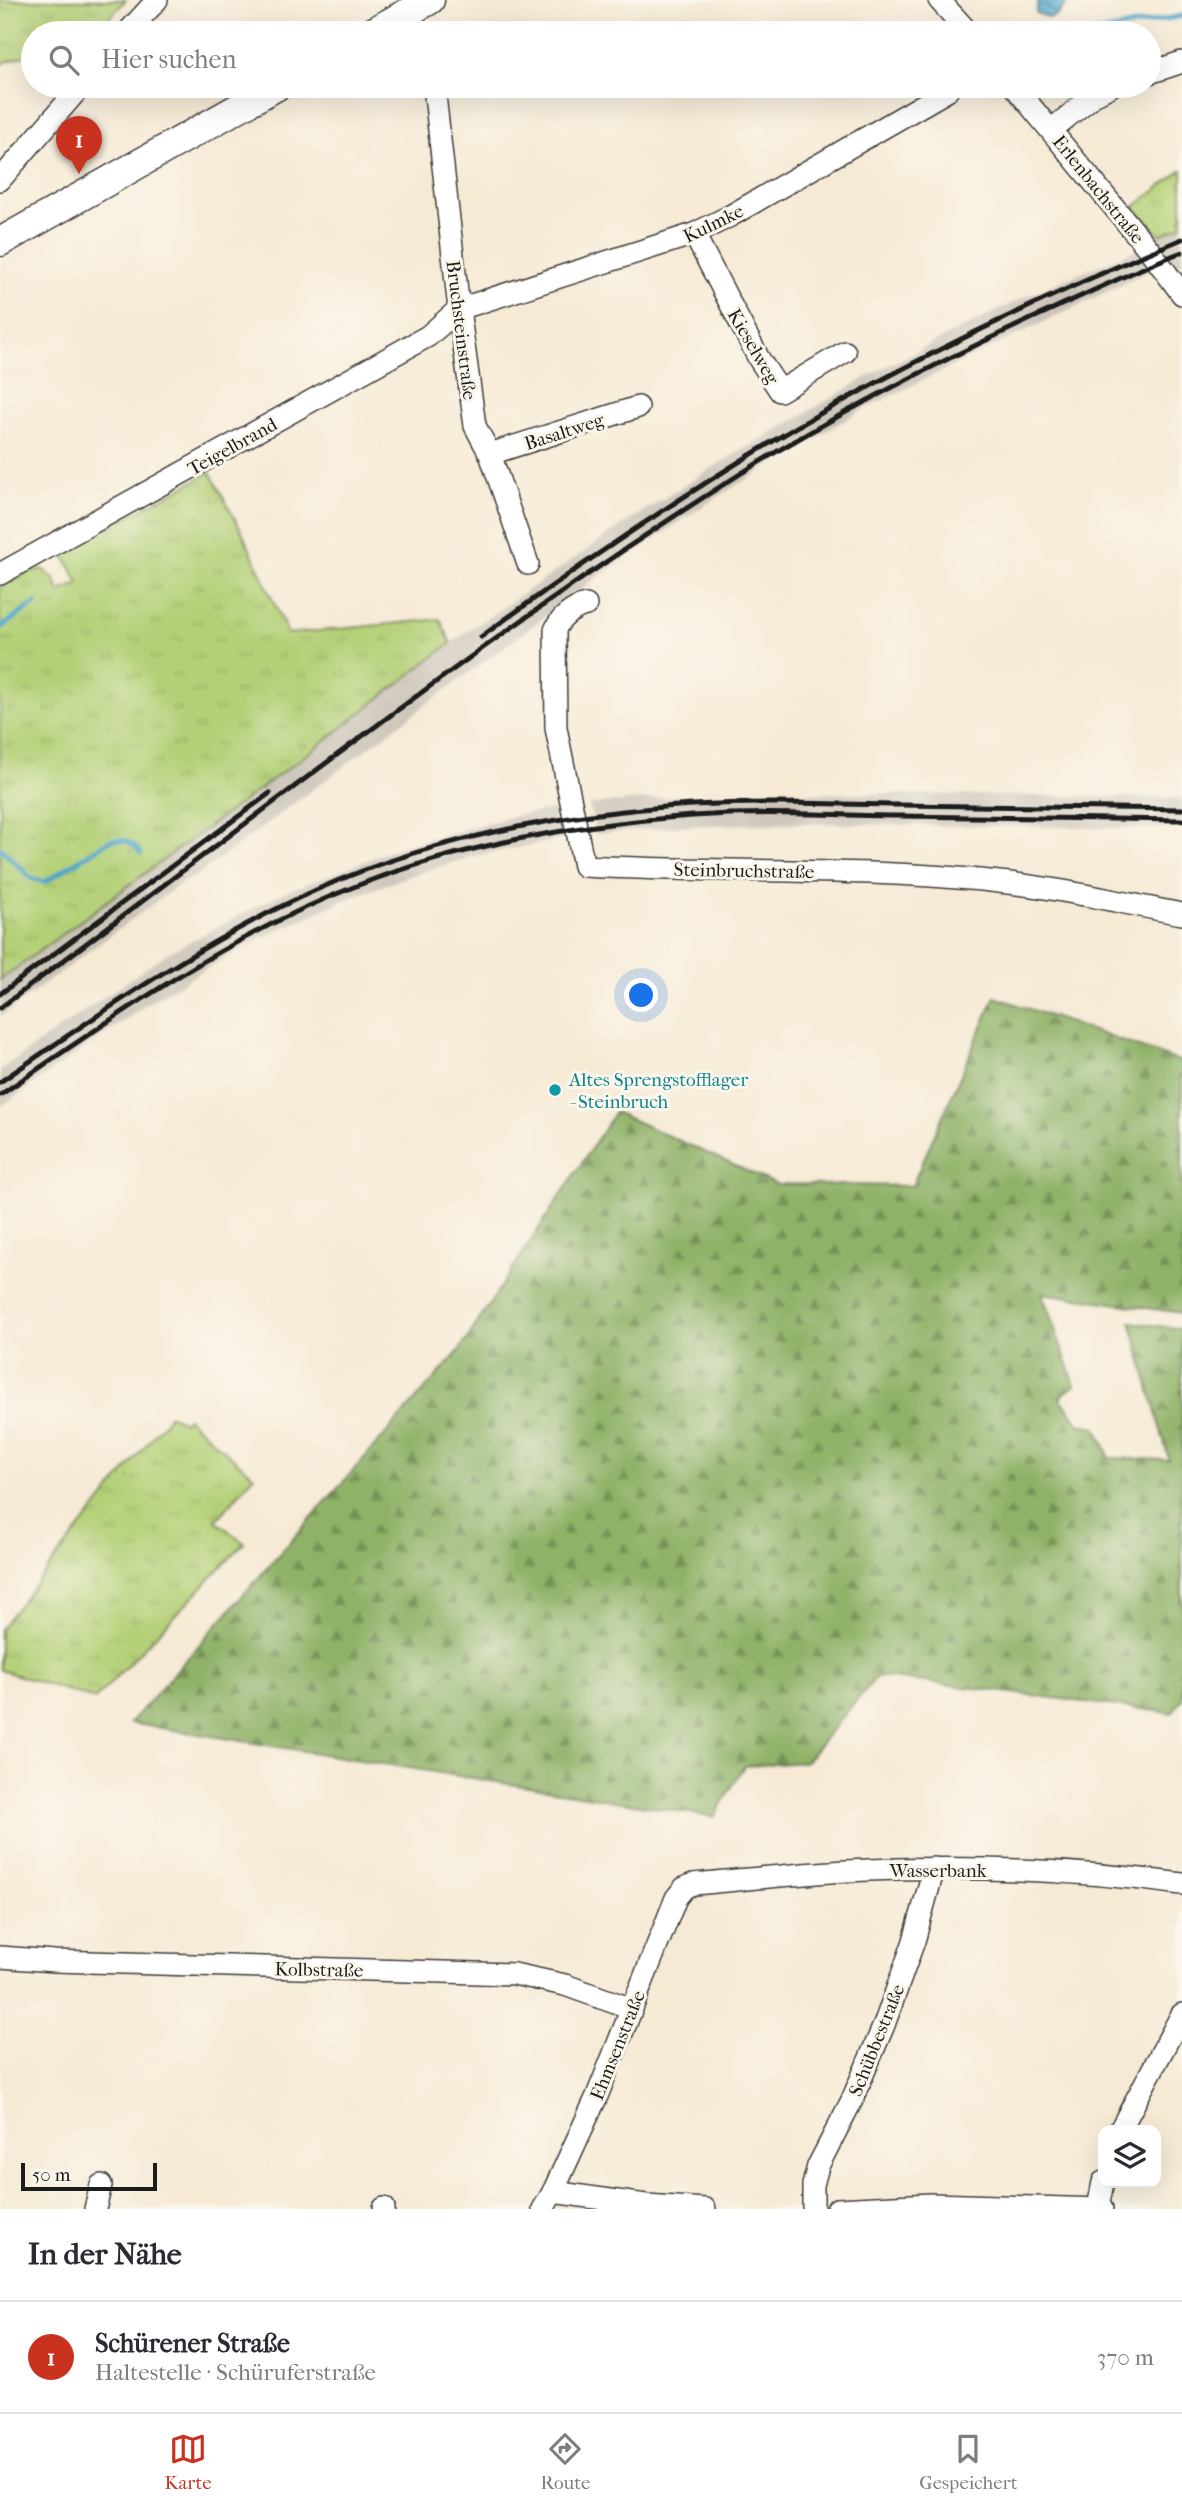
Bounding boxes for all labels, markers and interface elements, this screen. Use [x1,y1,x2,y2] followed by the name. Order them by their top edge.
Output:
[21,21,1161,98] search box
[45,41,83,79] icon: search
[101,44,237,75] text: Hier suchen
[56,116,102,174] pin: 1
[1048,131,1149,248] street label: Erlenbachstraße
[680,200,747,248] street label: Kulmke
[442,259,480,401] street label: Bruchsteinstraße
[723,305,784,389] street label: Kieselweg
[522,409,608,455] street label: Basaltweg
[184,413,282,480] street label: Teigelbrand
[673,859,814,883] street label: Steinbruchstraße
[624,978,658,1012] your location
[568,1069,749,1113] place label: Altes Sprengstofflager - Steinbruch
[547,1082,563,1098] marker: Altes Sprengstofflager - Steinbruch
[888,1860,987,1882] street label: Wasserbank
[275,1958,363,1982] street label: Kolbstraße
[844,1981,909,2100] street label: Schübbestraße
[586,1987,650,2103] street label: Ehmsenstraße
[1098,2125,1161,2188] map controls
[1098,2125,1161,2188] button: layers
[21,2160,158,2192] scale bar
[32,2164,71,2186] text: 50 m
[28,2237,182,2272] text: In der Nähe
[95,2328,290,2359] text: Schürener Straße
[47,2344,55,2371] text: 1
[1097,2344,1154,2371] text: 370 m
[95,2359,376,2386] text: Haltestelle · Schüruferstraße
[164,2430,212,2494] tab: Karte
[541,2430,590,2494] tab: Route
[919,2430,1018,2494] tab: Gespeichert

